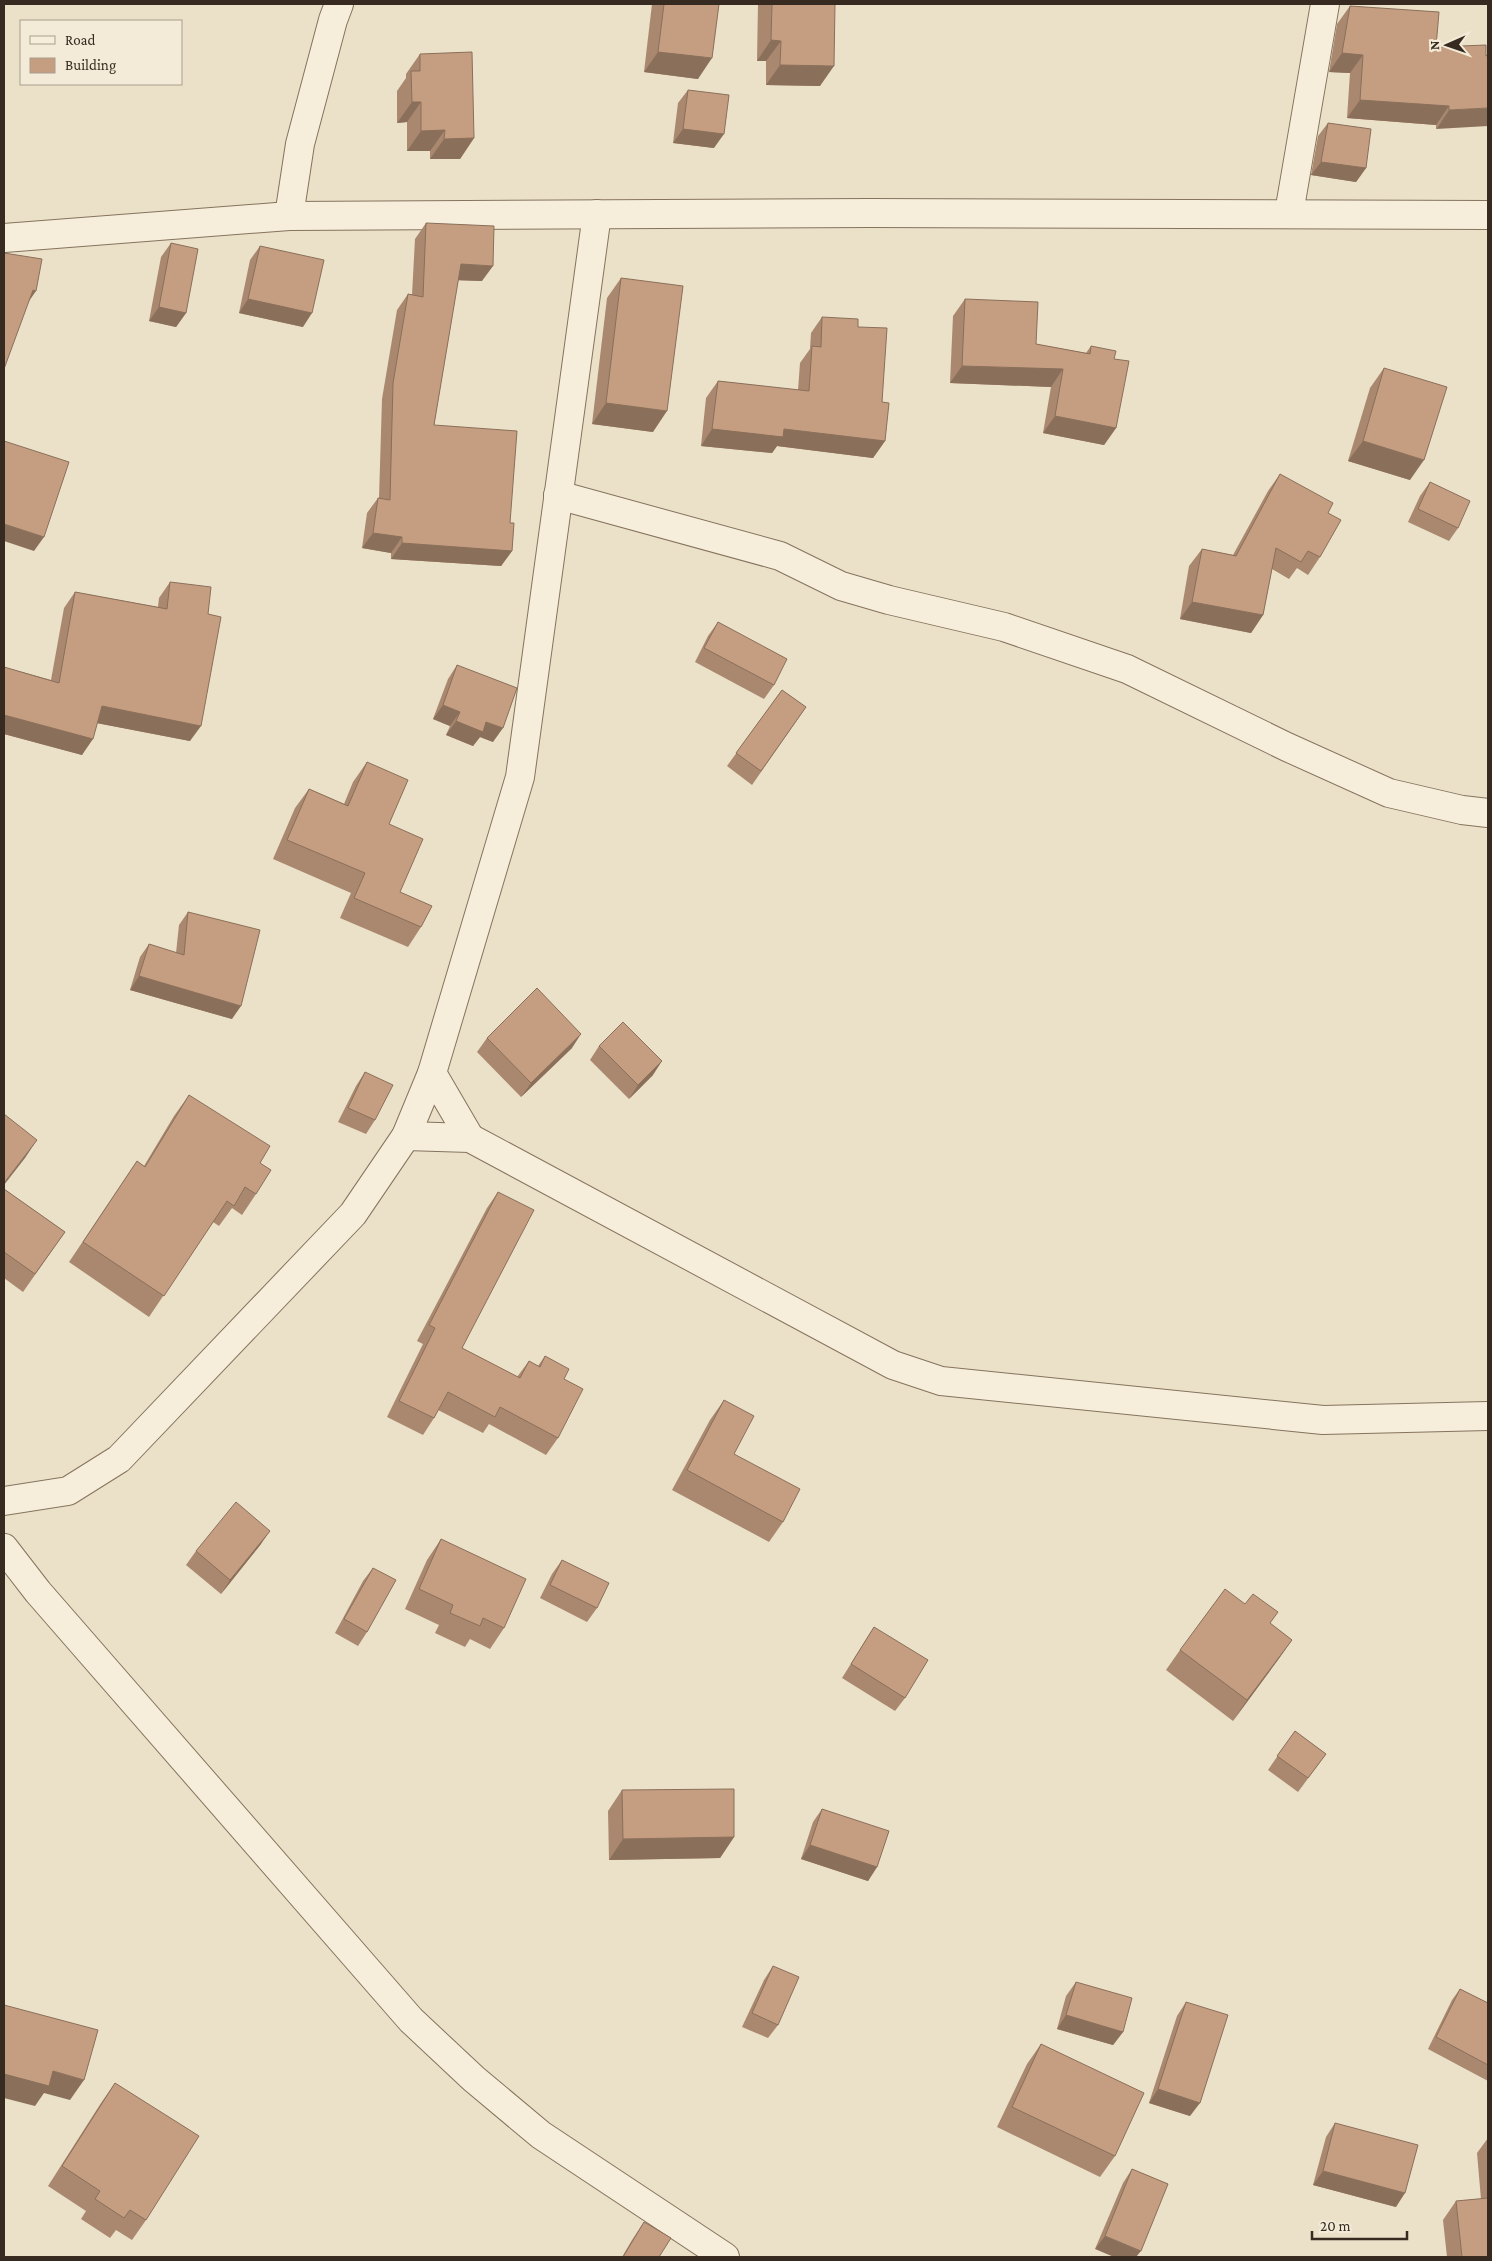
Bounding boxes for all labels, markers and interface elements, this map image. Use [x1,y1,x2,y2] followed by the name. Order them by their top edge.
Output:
[20,20,182,85] legend
[1422,20,1472,70] north arrow
[65,32,96,48] text: Road
[1426,40,1442,51] text: N
[65,57,116,74] text: Building
[1312,2208,1407,2240] scale bar
[1320,2218,1351,2234] text: 20 m

